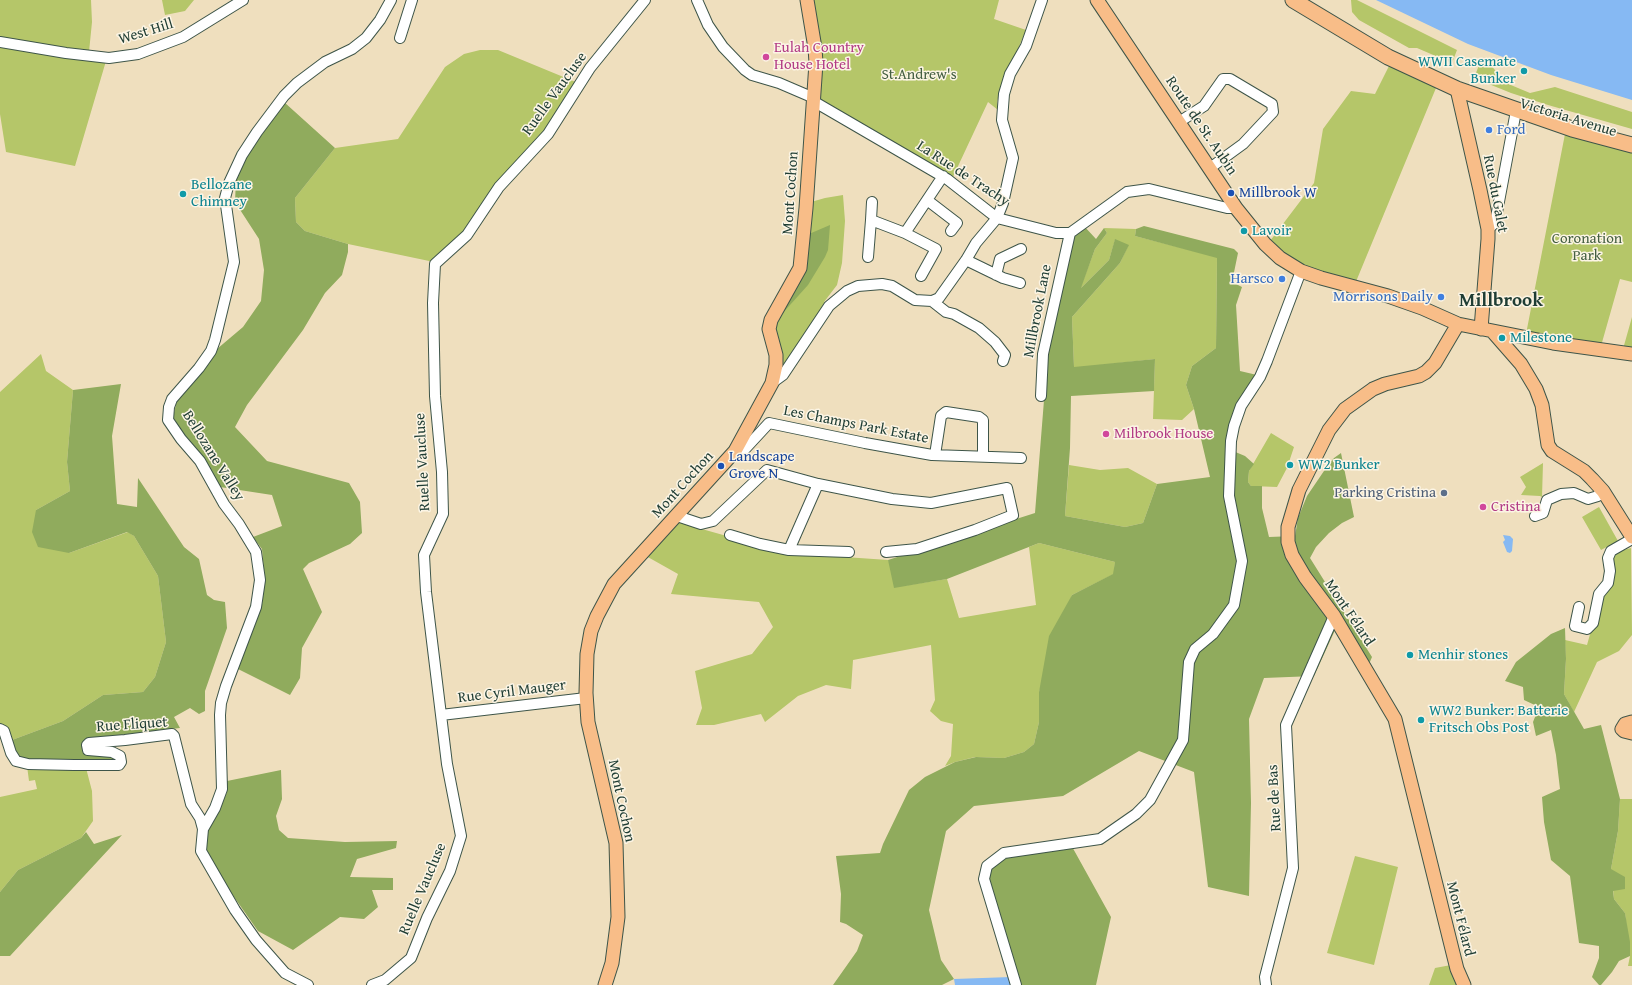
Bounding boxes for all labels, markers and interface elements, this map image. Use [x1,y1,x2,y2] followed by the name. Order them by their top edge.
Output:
[116,15,176,49] street label: West Hill
[774,39,864,74] place label: Eulah Country House Hotel
[519,49,591,139] street label: Ruelle Vaucluse
[761,52,771,62] marker: Eulah Country House Hotel
[1418,53,1516,88] place label: WWII Casemate Bunker
[881,66,957,84] park label: St.Andrew's
[1519,66,1529,76] marker: WWII Casemate Bunker
[1161,73,1241,179] street label: Route de St. Aubin
[1517,95,1619,141] street label: Victoria Avenue
[1497,121,1525,139] place label: Ford
[1484,125,1494,135] marker: Ford
[913,137,1013,211] street label: La Rue de Trachy
[779,151,803,235] street label: Mont Cochon
[1479,154,1511,234] street label: Rue du Galet
[191,176,252,211] place label: Bellozane Chimney
[1239,184,1317,202] place label: Millbrook W
[1226,188,1236,198] marker: Millbrook W
[178,189,188,199] marker: Bellozane Chimney
[1252,222,1291,240] place label: Lavoir
[1239,226,1249,236] marker: Lavoir
[1552,230,1622,265] park label: Coronation Park
[1020,263,1056,359] street label: Millbrook Lane
[1231,270,1274,288] place label: Harsco
[1277,274,1287,284] marker: Harsco
[1333,288,1433,306] place label: Morrisons Daily
[1459,290,1543,312] district label: Millbrook
[1436,292,1446,302] marker: Morrisons Daily
[1510,329,1572,347] place label: Milestone
[1497,333,1507,343] marker: Milestone
[782,402,930,448] street label: Les Champs Park Estate
[178,408,248,504] street label: Bellozane Valley
[411,412,435,512] street label: Ruelle Vaucluse
[1114,425,1213,443] place label: Milbrook House
[1101,429,1111,439] marker: Milbrook House
[648,448,718,522] street label: Mont Cochon
[729,448,795,483] place label: Landscape Grove N
[1298,456,1380,474] place label: WW2 Bunker
[1285,460,1295,470] marker: WW2 Bunker
[716,461,726,471] marker: Landscape Grove N
[1334,484,1436,502] place label: Parking Cristina
[1439,488,1449,498] marker: Parking Cristina
[1491,498,1541,516] place label: Cristina
[1478,502,1488,512] marker: Cristina
[1320,576,1378,650] street label: Mont Félard
[1418,646,1508,664] place label: Menhir stones
[1405,650,1415,660] marker: Menhir stones
[457,676,567,708] street label: Rue Cyril Mauger
[1429,702,1568,737] place label: WW2 Bunker: Batterie Fritsch Obs Post
[96,714,168,736] street label: Rue Fliquet
[1416,715,1426,725] marker: WW2 Bunker: Batterie Fritsch Obs Post
[603,758,639,844] street label: Mont Cochon
[1264,764,1286,832] street label: Rue de Bas
[395,840,451,938] street label: Ruelle Vaucluse
[1442,880,1478,958] street label: Mont Félard

